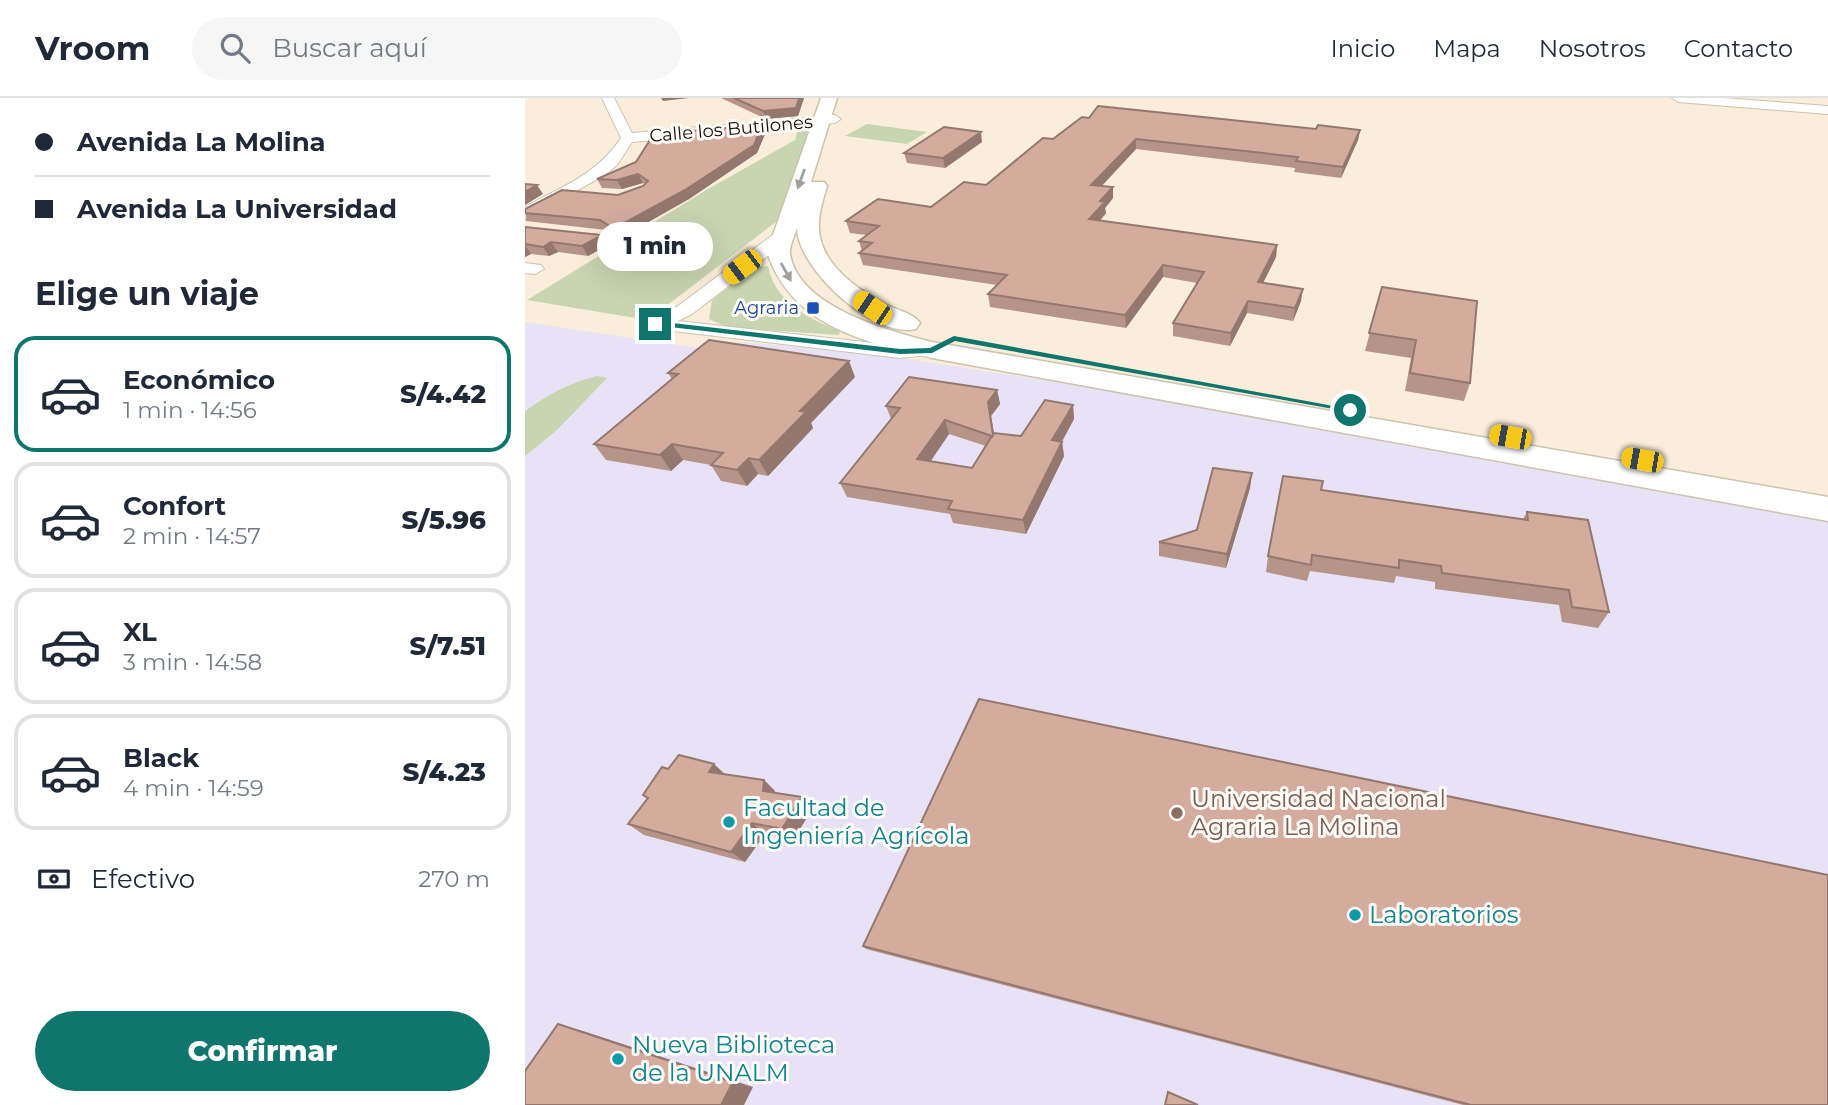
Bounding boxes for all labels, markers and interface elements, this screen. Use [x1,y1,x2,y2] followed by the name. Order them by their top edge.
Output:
[192,17,682,80] search box
[35,28,150,68] text: Vroom
[216,29,254,67] icon: search
[272,32,427,64] text: Buscar aquí
[1330,34,1395,63] text: Inicio
[1433,34,1501,63] text: Mapa
[1539,34,1646,63] text: Nosotros
[1684,34,1793,63] text: Contacto
[648,111,814,147] street label: Calle los Butilones
[77,126,326,158] text: Avenida La Molina
[796,169,807,190] one-way arrow
[77,193,397,225] text: Avenida La Universidad
[597,222,713,272] callout: 1 min
[623,232,687,260] text: 1 min
[719,246,766,288] car
[780,263,792,282] one-way arrow
[35,274,259,313] text: Elige un viaje
[849,288,896,328] car
[734,297,799,319] place label: Agraria
[805,300,821,316] marker: Agraria
[639,308,671,340] route end
[39,363,102,426] icon: car
[123,364,275,396] text: Económico
[400,378,486,410] text: S/4.42
[1334,394,1366,426] route start
[123,396,257,424] text: 1 min · 14:56
[1488,423,1533,451] car
[1620,446,1665,474] car
[39,489,102,552] icon: car
[123,490,226,522] text: Confort
[401,504,486,536] text: S/5.96
[123,522,261,550] text: 2 min · 14:57
[39,615,102,678] icon: car
[123,616,157,648] text: XL
[409,630,486,662] text: S/7.51
[123,648,262,676] text: 3 min · 14:58
[39,741,102,804] icon: car
[123,742,199,774] text: Black
[402,756,486,788] text: S/4.23
[123,774,264,802] text: 4 min · 14:59
[1191,784,1446,841] place label: Universidad Nacional Agraria La Molina
[743,793,969,850] place label: Facultad de Ingeniería Agrícola
[1169,805,1185,821] marker: Universidad Nacional Agraria La Molina
[721,814,737,830] marker: Facultad de Ingeniería Agrícola
[35,860,73,898] icon: cash
[91,863,195,895] text: Efectivo
[418,865,490,893] text: 270 m
[1369,900,1518,929] place label: Laboratorios
[1347,907,1363,923] marker: Laboratorios
[35,1011,490,1091] button: Confirmar
[632,1030,835,1087] place label: Nueva Biblioteca de la UNALM
[610,1051,626,1067] marker: Nueva Biblioteca de la UNALM

